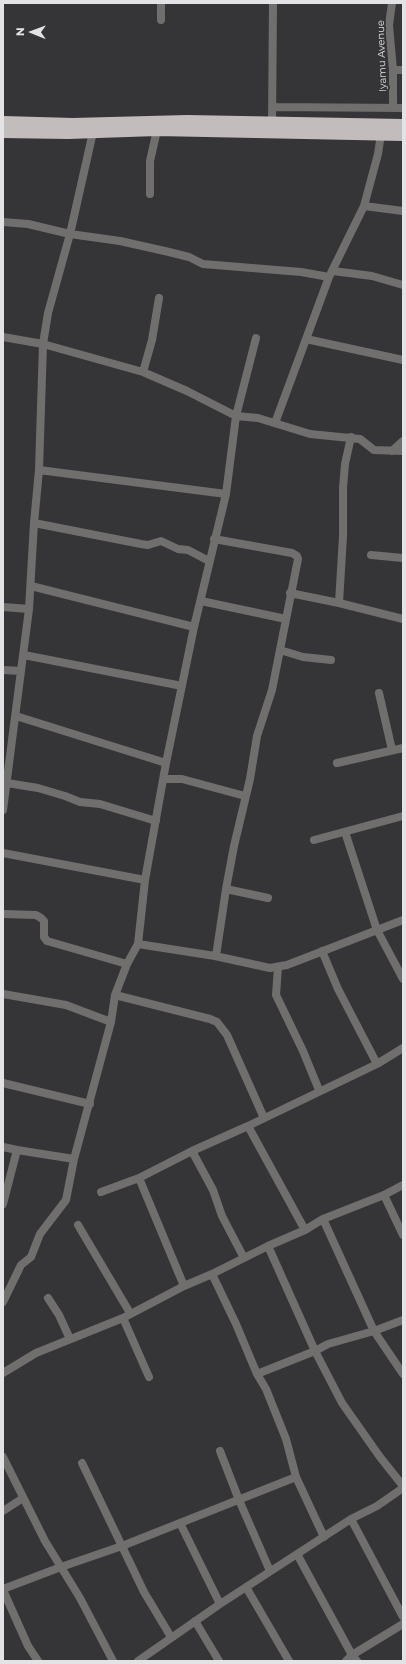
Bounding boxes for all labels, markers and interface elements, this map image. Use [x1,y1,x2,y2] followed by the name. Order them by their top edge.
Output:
[12,12,52,52] north arrow
[375,20,389,92] street label: Iyamu Avenue
[13,27,27,36] text: N

